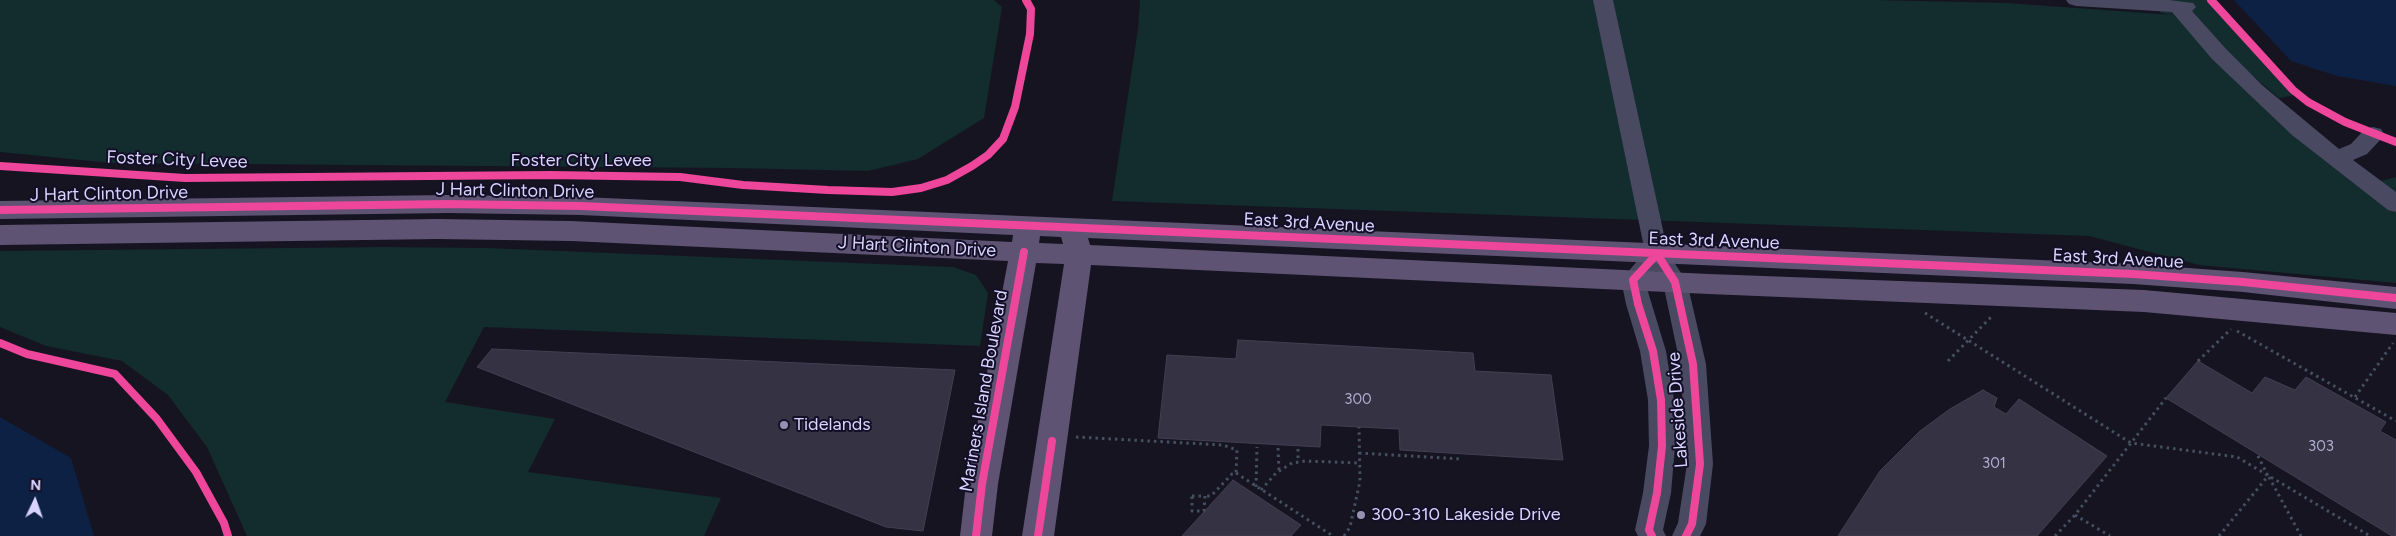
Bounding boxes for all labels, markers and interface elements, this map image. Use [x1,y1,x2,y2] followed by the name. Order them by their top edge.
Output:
[106,147,248,173] street label: Foster City Levee
[510,150,652,172] street label: Foster City Levee
[436,179,594,203] street label: J Hart Clinton Drive
[30,182,188,206] street label: J Hart Clinton Drive
[1243,209,1375,237] street label: East 3rd Avenue
[1648,228,1780,254] street label: East 3rd Avenue
[837,232,997,262] street label: J Hart Clinton Drive
[2052,245,2184,273] street label: East 3rd Avenue
[956,288,1012,494] street label: Mariners Island Boulevard
[1663,351,1693,469] street label: Lakeside Drive
[1344,391,1372,409] house number: 300
[794,414,871,436] place label: Tidelands
[778,419,790,431] marker: Tidelands
[2308,438,2334,456] house number: 303
[1982,455,2006,473] house number: 301
[10,476,60,526] north arrow
[30,477,42,494] text: N
[1371,504,1560,526] place label: 300-310 Lakeside Drive
[1355,509,1367,521] marker: 300-310 Lakeside Drive

